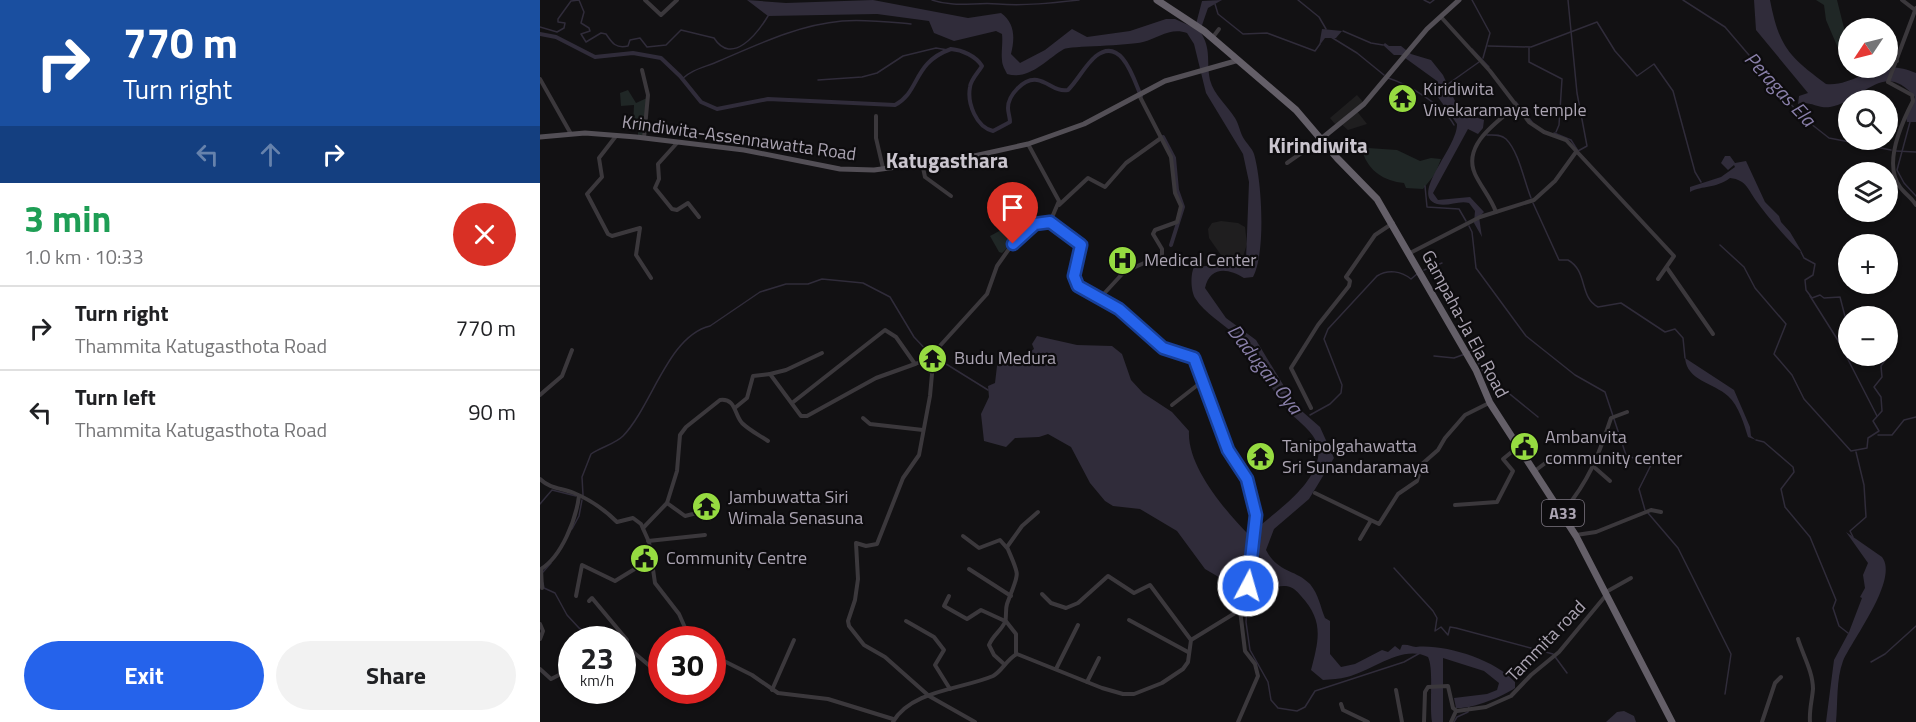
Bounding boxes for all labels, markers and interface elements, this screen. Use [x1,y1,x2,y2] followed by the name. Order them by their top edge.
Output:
[123,10,238,74] text: 770 m
[1838,18,1898,78] north arrow
[1838,18,1898,366] map controls
[24,24,102,102] icon: right
[1737,44,1824,134] water label: Peragas Ela
[123,68,232,109] text: Turn right
[1423,75,1587,123] place label: Kiridiwita Vivekaramaya temple
[1386,83,1418,115] temple icon: Kiridiwita Vivekaramaya temple
[1838,90,1898,150] button: search
[620,108,858,167] street label: Krindiwita-Assennawatta Road
[1268,129,1368,161] district label: Kirindiwita
[191,138,224,171] icon: left
[254,138,287,171] icon: ahead
[317,138,350,171] icon: right
[886,144,1009,176] district label: Katugasthara
[1838,162,1898,222] button: layers
[987,182,1038,244] pin
[24,191,111,246] text: 3 min
[996,191,1029,224] icon: arrive
[453,203,516,266] button: close
[1838,234,1898,294] button: +
[24,241,144,272] text: 1.0 km · 10:33
[1107,244,1139,276] hospital icon: Medical Center
[1415,245,1516,402] street label: Gampaha-Ja Ela Road
[1144,246,1257,273] place label: Medical Center
[75,296,169,330] text: Turn right
[1838,306,1898,366] button: −
[456,311,516,345] text: 770 m
[24,312,57,345] icon: right
[1220,317,1311,421] water label: Dadugan Oya
[75,330,327,361] text: Thammita Katugasthota Road
[917,342,949,374] temple icon: Budu Medura
[954,344,1056,371] place label: Budu Medura
[75,380,156,414] text: Turn left
[468,395,516,429] text: 90 m
[24,396,57,429] icon: left
[75,414,327,445] text: Thammita Katugasthota Road
[1545,423,1683,471] place label: Ambanvita community center
[1508,431,1540,463] public building icon: Ambanvita community center
[1282,432,1429,480] place label: Tanipolgahawatta Sri Sunandaramaya
[1245,440,1277,472] temple icon: Tanipolgahawatta Sri Sunandaramaya
[728,483,863,531] place label: Jambuwatta Siri Wimala Senasuna
[691,491,723,523] temple icon: Jambuwatta Siri Wimala Senasuna
[1542,500,1584,526] road number: A33
[629,542,661,574] public building icon: Community Centre
[666,544,807,571] place label: Community Centre
[1216,554,1280,618] position arrow
[1500,594,1592,688] street label: Tammita road
[648,626,726,704] speed limit sign: 30
[580,635,614,681] text: 23
[24,641,264,710] button: Exit
[276,641,516,710] button: Share
[580,669,614,692] text: km/h

